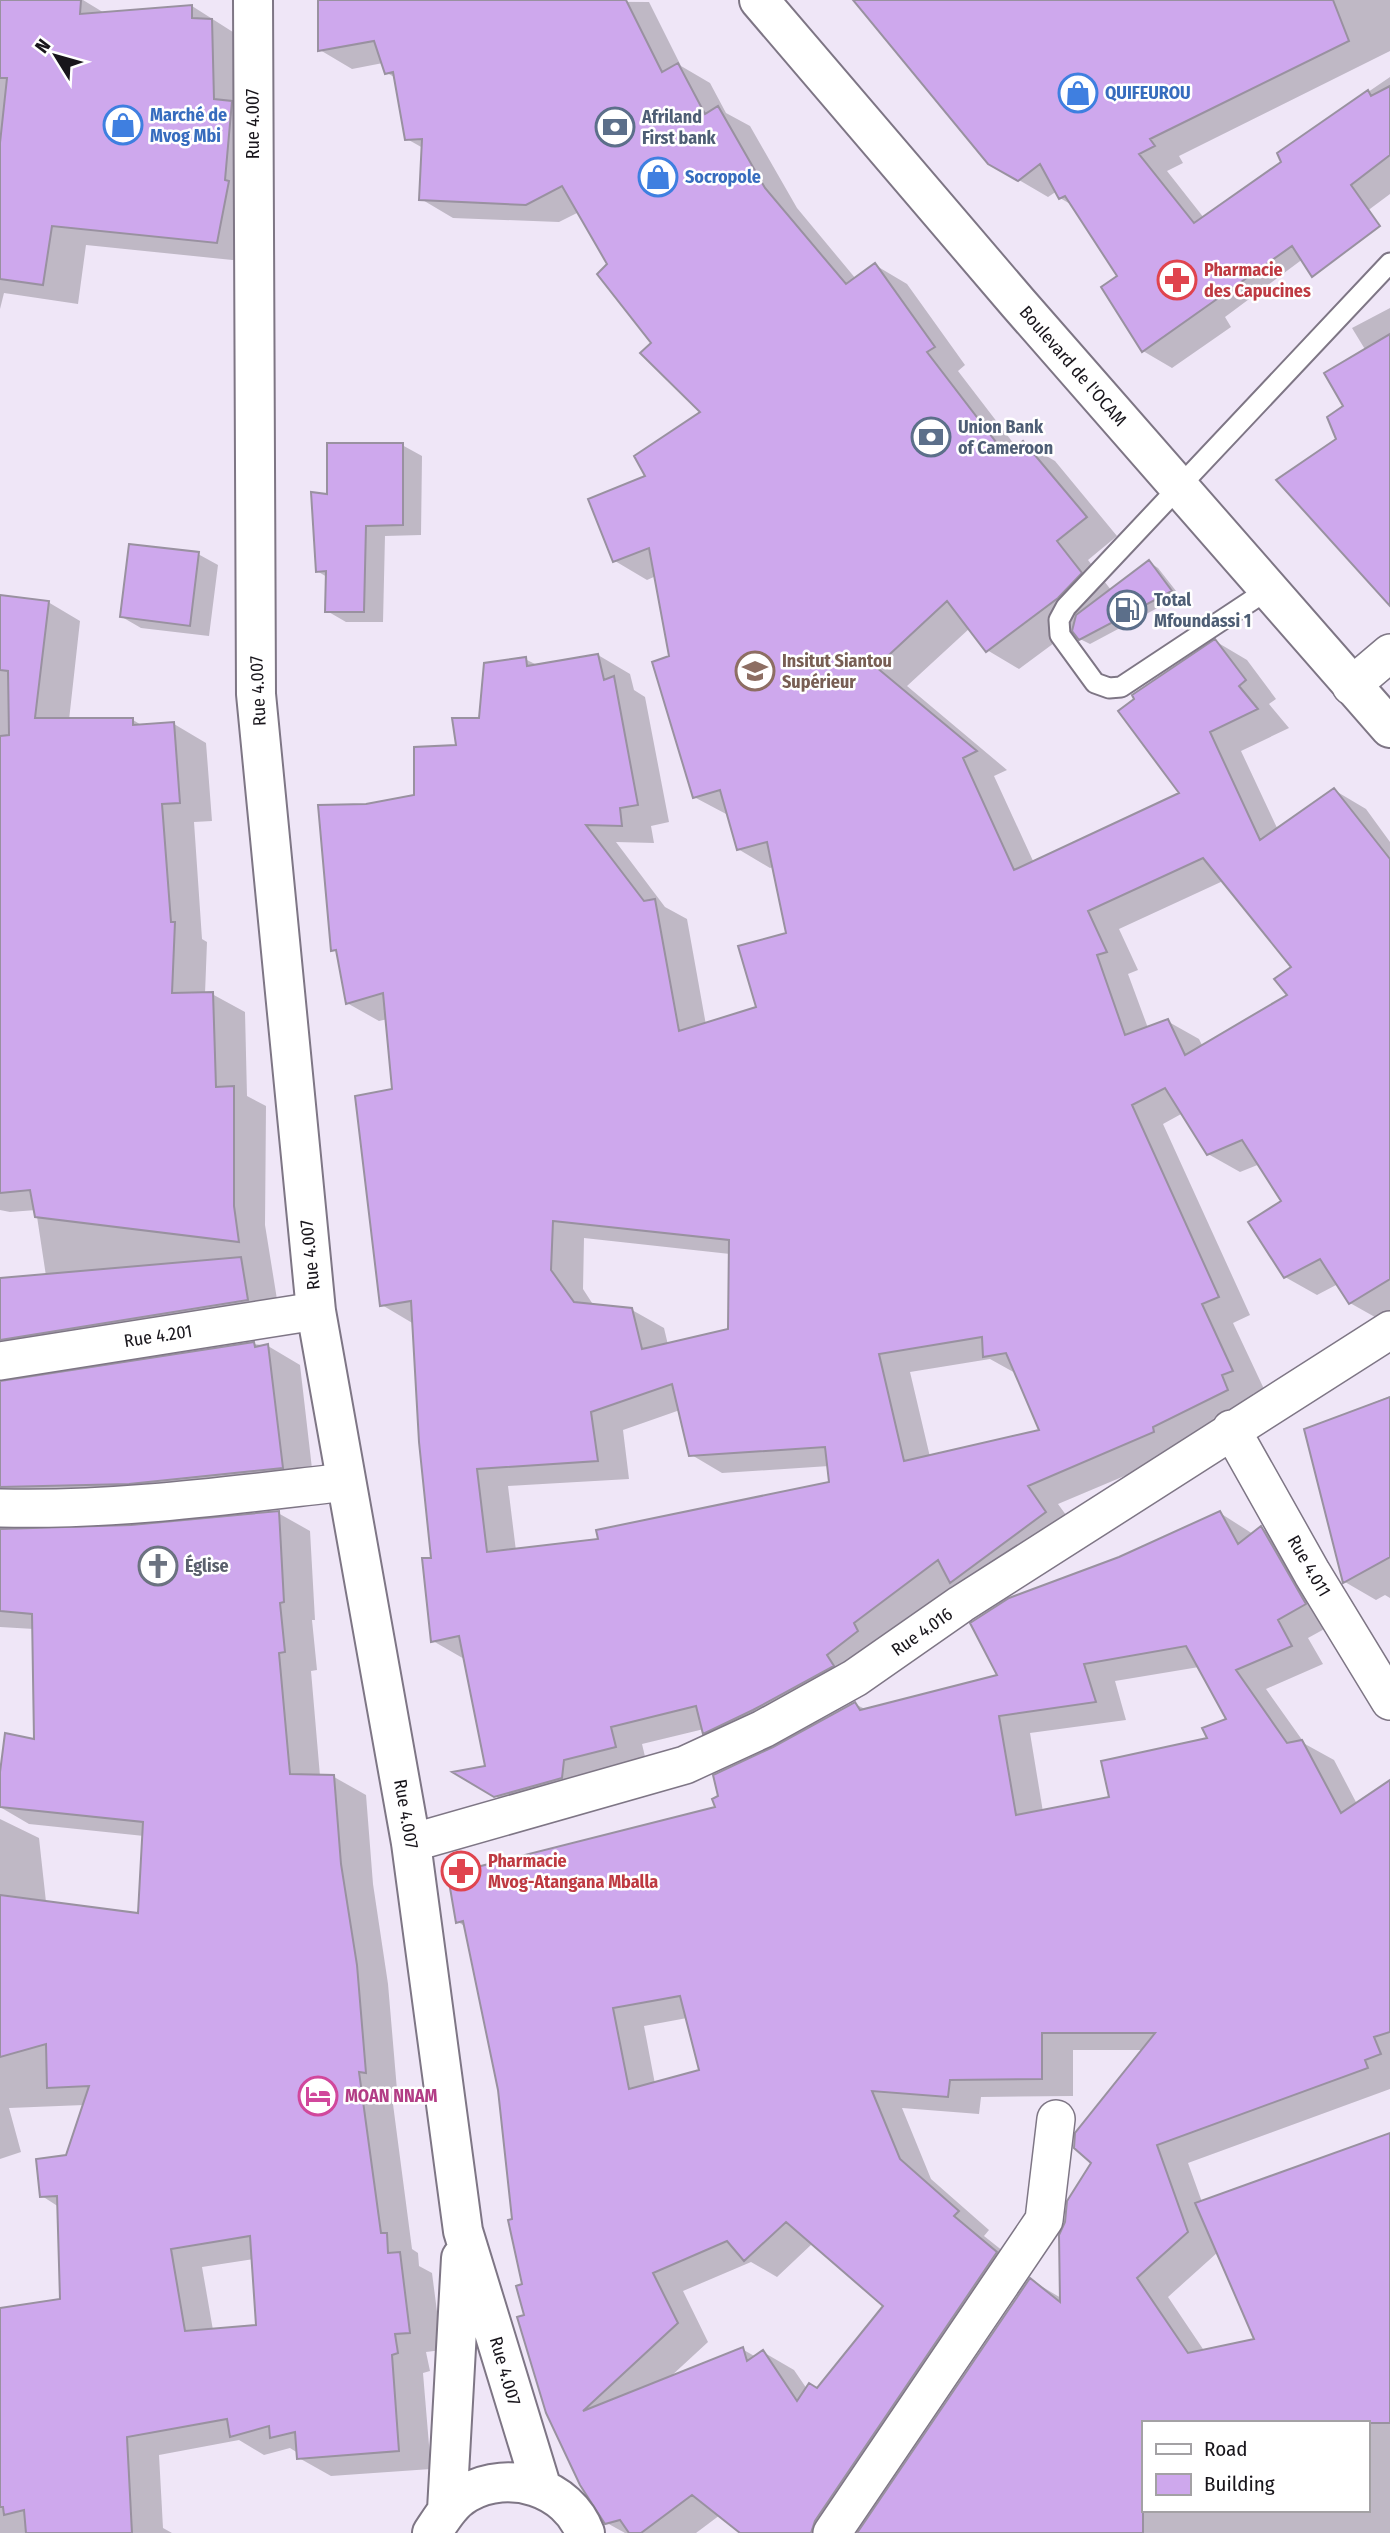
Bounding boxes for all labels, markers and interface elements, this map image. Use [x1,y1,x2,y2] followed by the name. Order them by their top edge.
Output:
[21,21,91,91] north arrow
[30,35,55,58] text: N
[1057,72,1099,114] shop icon: QUIFEUROU
[1105,82,1191,104] place label: QUIFEUROU
[242,89,264,159] street label: Rue 4.007
[102,104,144,146] shop icon: Marché de Mvog Mbi
[150,104,227,147] place label: Marché de Mvog Mbi
[594,106,636,148] bank icon: Afriland First bank
[641,106,717,149] place label: Afriland First bank
[637,156,679,198] shop icon: Socropole
[685,166,761,188] place label: Socropole
[1156,259,1198,301] pharmacy icon: Pharmacie des Capucines
[1204,259,1311,302] place label: Pharmacie des Capucines
[1015,301,1131,431] street label: Boulevard de l'OCAM
[910,416,952,458] bank icon: Union Bank of Cameroon
[958,416,1053,459] place label: Union Bank of Cameroon
[1106,589,1148,631] fuel station icon: Total Mfoundassi 1
[1154,589,1251,632] place label: Total Mfoundassi 1
[734,650,776,692] school or university icon: Insitut Siantou Supérieur
[782,650,892,693] place label: Insitut Siantou Supérieur
[245,655,271,727] street label: Rue 4.007
[295,1219,325,1291] street label: Rue 4.007
[122,1320,194,1352] street label: Rue 4.201
[1283,1531,1335,1601] street label: Rue 4.011
[137,1545,179,1587] church icon: Église
[185,1554,229,1577] place label: Église
[887,1603,957,1661] street label: Rue 4.016
[389,1777,423,1851] street label: Rue 4.007
[440,1850,482,1892] pharmacy icon: Pharmacie Mvog-Atangana Mballa
[488,1850,658,1893] place label: Pharmacie Mvog-Atangana Mballa
[297,2075,339,2117] hotel icon: MOAN NNAM
[345,2085,438,2107] place label: MOAN NNAM
[485,2334,525,2408] street label: Rue 4.007
[1142,2421,1369,2512] legend
[1204,2436,1248,2462] text: Road
[1204,2471,1275,2497] text: Building

